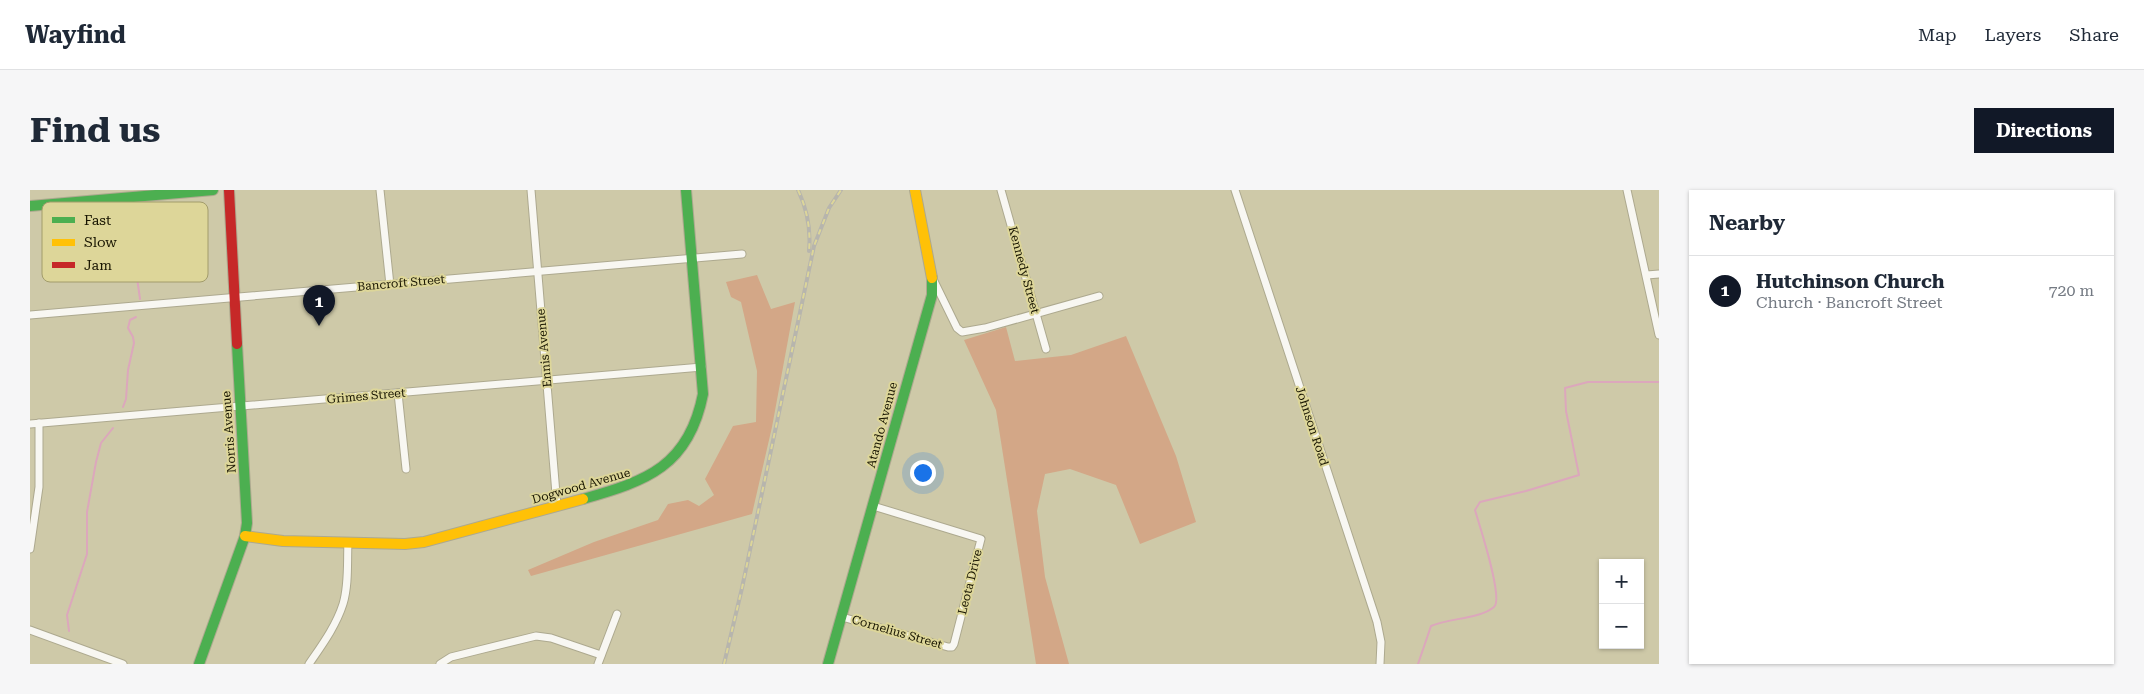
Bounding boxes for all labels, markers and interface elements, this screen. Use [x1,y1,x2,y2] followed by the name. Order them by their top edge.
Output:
[25,21,126,49] text: Wayfind
[1918,24,1957,45] text: Map
[1985,24,2041,45] text: Layers
[2069,24,2119,45] text: Share
[1974,108,2114,153] button: Directions
[30,110,160,151] text: Find us
[42,202,208,282] legend
[1709,211,1785,235] text: Nearby
[84,212,111,228] text: Fast
[1006,225,1042,316] street label: Kennedy Street
[84,234,117,250] text: Slow
[84,257,112,273] text: Jam
[1756,270,1945,293] text: Hutchinson Church
[357,272,446,294] street label: Bancroft Street
[1721,281,1729,300] text: 1
[2048,281,2094,300] text: 720 m
[303,285,335,326] pin: 1
[1756,293,1943,312] text: Church · Bancroft Street
[534,308,554,388] street label: Ennis Avenue
[864,380,900,469] street label: Atando Avenue
[1293,384,1332,468] street label: Johnson Road
[326,386,406,406] street label: Grimes Street
[219,390,239,474] street label: Norris Avenue
[910,460,936,486] your location
[530,465,632,507] street label: Dogwood Avenue
[955,548,985,616] street label: Leota Drive
[1599,559,1644,649] map controls
[1599,559,1644,604] button: +
[1599,604,1644,649] button: −
[850,612,944,652] street label: Cornelius Street

